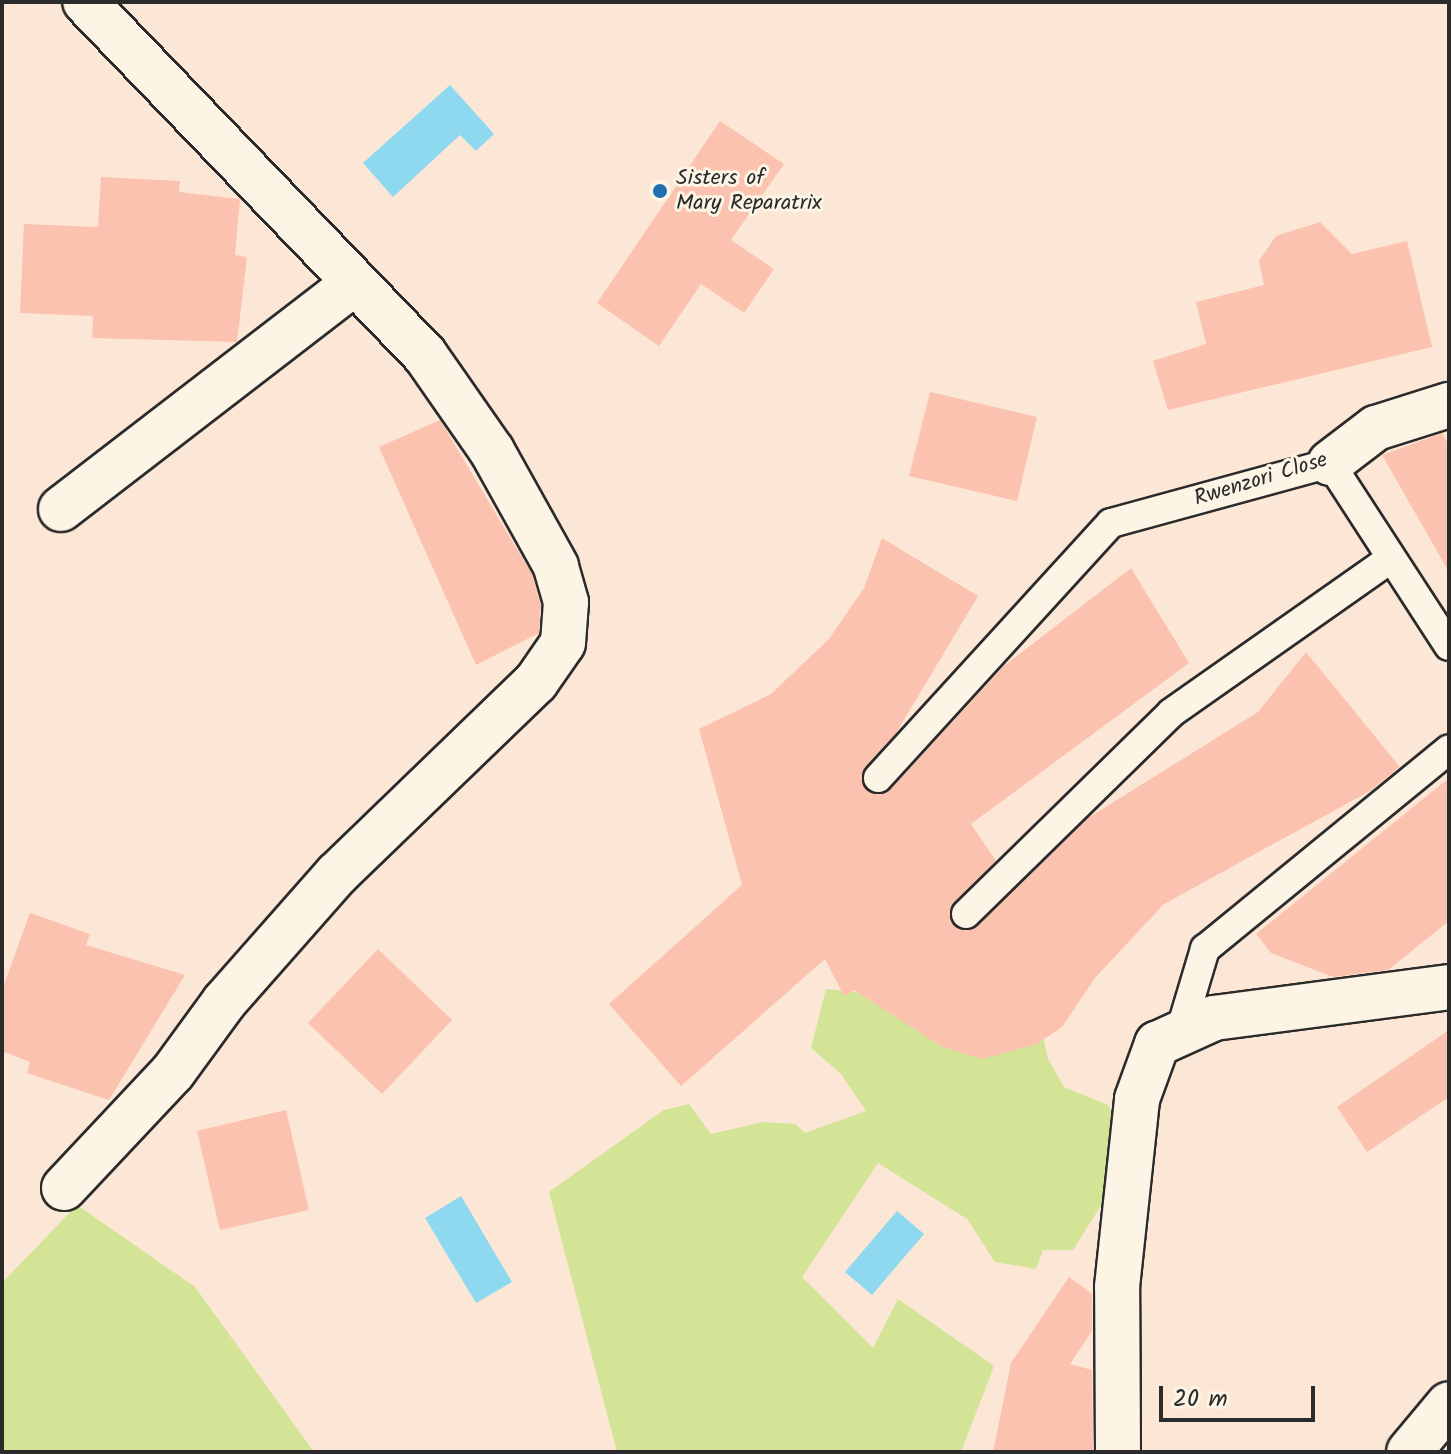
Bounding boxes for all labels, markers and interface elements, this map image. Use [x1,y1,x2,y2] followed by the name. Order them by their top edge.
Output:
[676,165,822,216] place label: Sisters of Mary Reparatrix
[651,182,669,200] marker: Sisters of Mary Reparatrix
[1191,447,1331,513] street label: Rwenzori Close
[1163,1370,1319,1420] scale bar
[1173,1380,1228,1419] text: 20 m

